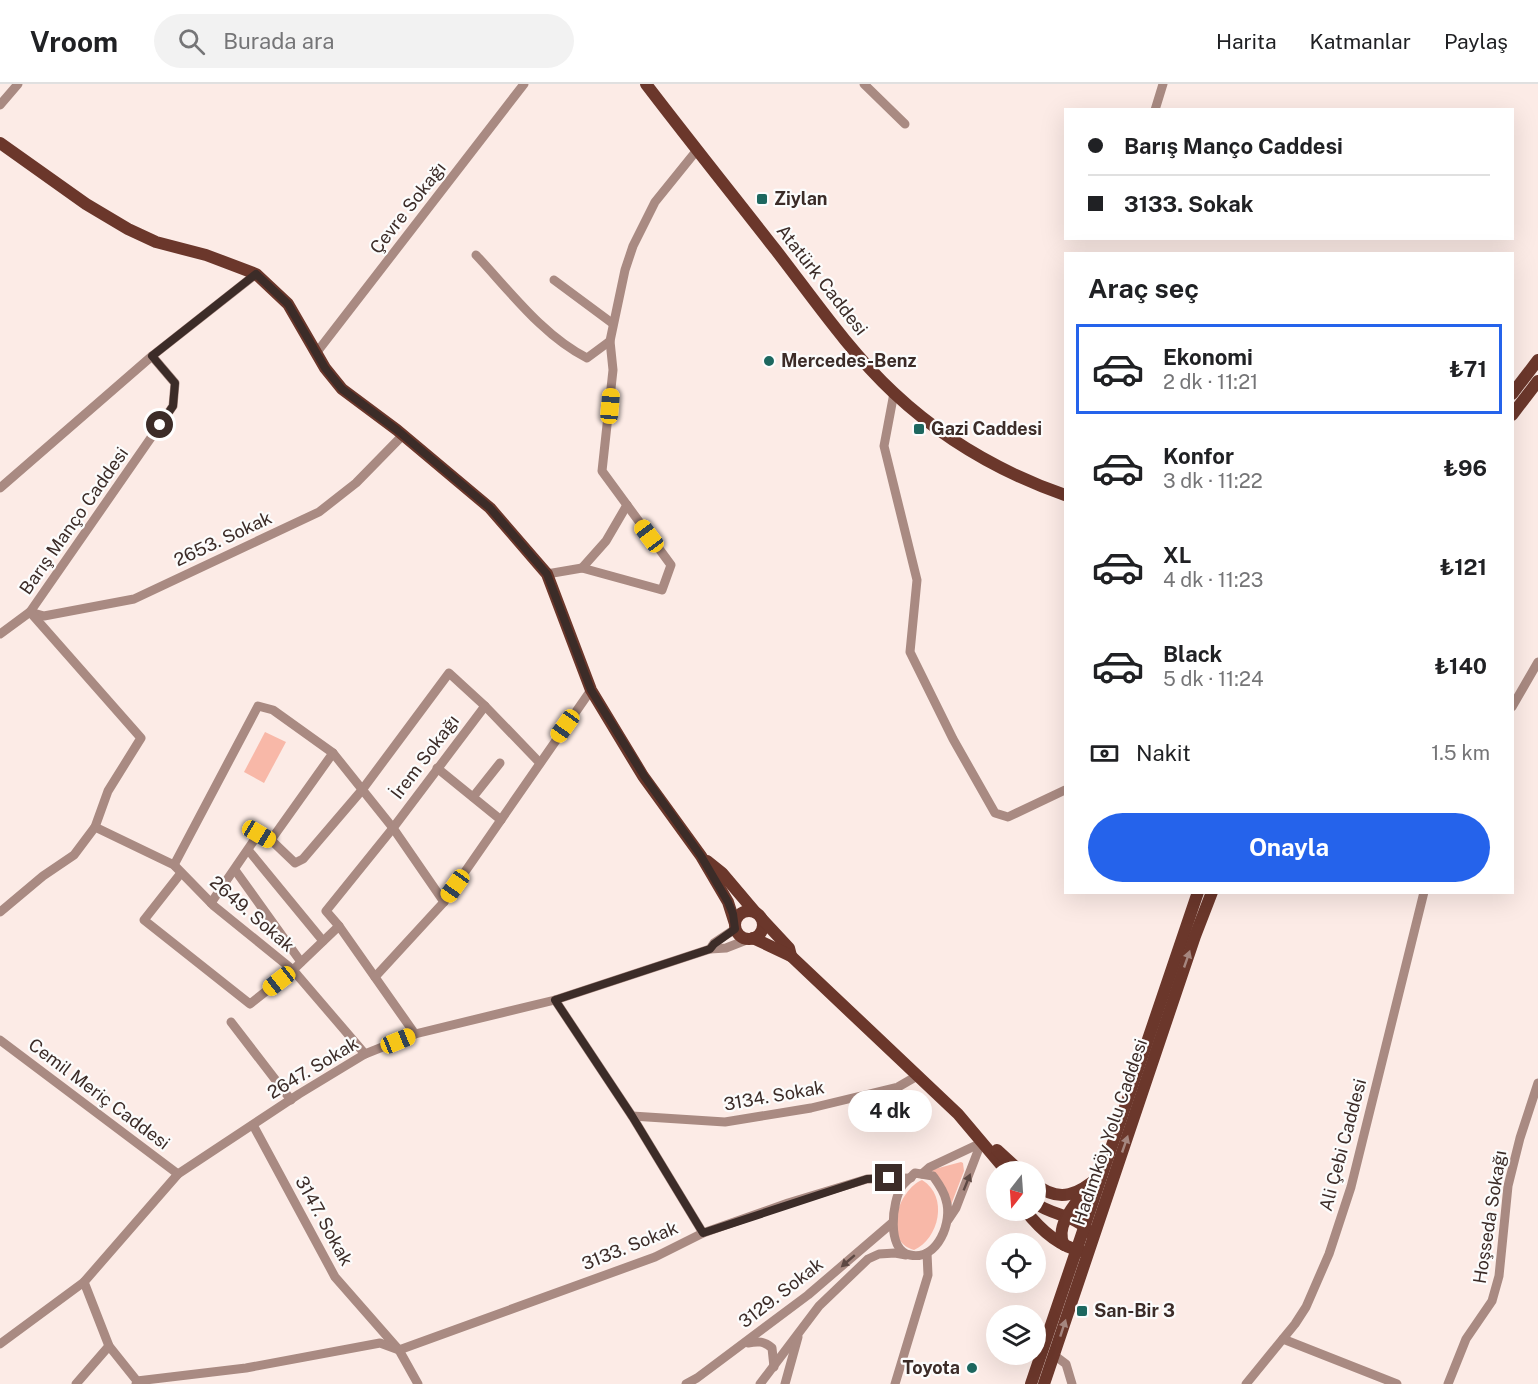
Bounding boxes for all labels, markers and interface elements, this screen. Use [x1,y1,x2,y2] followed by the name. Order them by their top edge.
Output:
[154,14,574,68] search box
[30,25,118,58] text: Vroom
[175,25,208,58] icon: search
[223,28,334,54] text: Burada ara
[1216,29,1277,54] text: Harita
[1310,29,1411,54] text: Katmanlar
[1444,29,1508,54] text: Paylaş
[1124,133,1343,159] text: Barış Manço Caddesi
[365,158,450,258] street label: Çevre Sokağı
[774,188,828,209] place label: Ziylan
[1124,191,1253,217] text: 3133. Sokak
[755,192,769,206] marker: Ziylan
[773,220,872,339] street label: Atatürk Caddesi
[1088,272,1199,304] text: Araç seç
[1091,342,1145,396] icon: car
[1163,344,1253,370] text: Ekonomi
[781,350,916,371] place label: Mercedes-Benz
[762,354,776,368] marker: Mercedes-Benz
[1449,356,1487,382] text: ₺71
[1163,370,1258,394] text: 2 dk · 11:21
[599,387,621,425] car
[146,411,173,438] route start
[931,418,1042,439] place label: Gazi Caddesi
[912,422,926,436] marker: Gazi Caddesi
[1091,441,1145,495] icon: car
[15,443,132,598] street label: Barış Manço Caddesi
[1163,443,1234,469] text: Konfor
[1444,455,1487,481] text: ₺96
[1163,469,1263,493] text: 3 dk · 11:22
[171,507,275,570] street label: 2653. Sokak
[631,516,667,556] car
[1091,540,1145,594] icon: car
[1163,542,1191,568] text: XL
[1440,554,1487,580] text: ₺121
[1163,568,1263,592] text: 4 dk · 11:23
[1091,639,1145,693] icon: car
[1163,641,1222,667] text: Black
[1435,653,1487,679] text: ₺140
[1163,667,1264,691] text: 5 dk · 11:24
[547,706,583,746] car
[385,710,463,803] street label: İrem Sokağı
[1088,737,1121,770] icon: cash
[1136,740,1191,766] text: Nakit
[1431,741,1490,765] text: 1.5 km
[1088,813,1490,882] button: Onayla
[239,817,279,851] car
[437,866,473,906] car
[206,871,299,956] street label: 2649. Sokak
[1183,950,1193,968] one-way arrow
[259,963,299,999] car
[378,1026,418,1056] car
[263,1032,362,1103] street label: 2647. Sokak
[25,1034,174,1153] street label: Cemil Meriç Caddesi
[1068,1036,1151,1228] street label: Hadımköy Yolu Caddesi
[722,1076,826,1115] street label: 3134. Sokak
[1315,1076,1370,1213] street label: Ali Çebi Caddesi
[847,1091,931,1133] callout: 4 dk
[869,1099,911,1123] text: 4 dk
[1120,1135,1130,1153] one-way arrow
[1469,1149,1510,1285] street label: Hoşseda Sokağı
[986,1161,1046,1221] north arrow
[986,1161,1046,1365] map controls
[875,1164,902,1191] route end
[291,1172,358,1269] street label: 3147. Sokak
[963,1173,972,1191] one-way arrow
[579,1217,681,1274] street label: 3133. Sokak
[986,1233,1046,1293] button: locate
[734,1253,827,1332] street label: 3129. Sokak
[841,1254,856,1267] one-way arrow
[1094,1300,1175,1321] place label: San-Bir 3
[1075,1304,1089,1318] marker: San-Bir 3
[986,1305,1046,1365] button: layers
[1058,1319,1068,1337] one-way arrow
[903,1357,960,1378] place label: Toyota
[965,1361,979,1375] marker: Toyota

